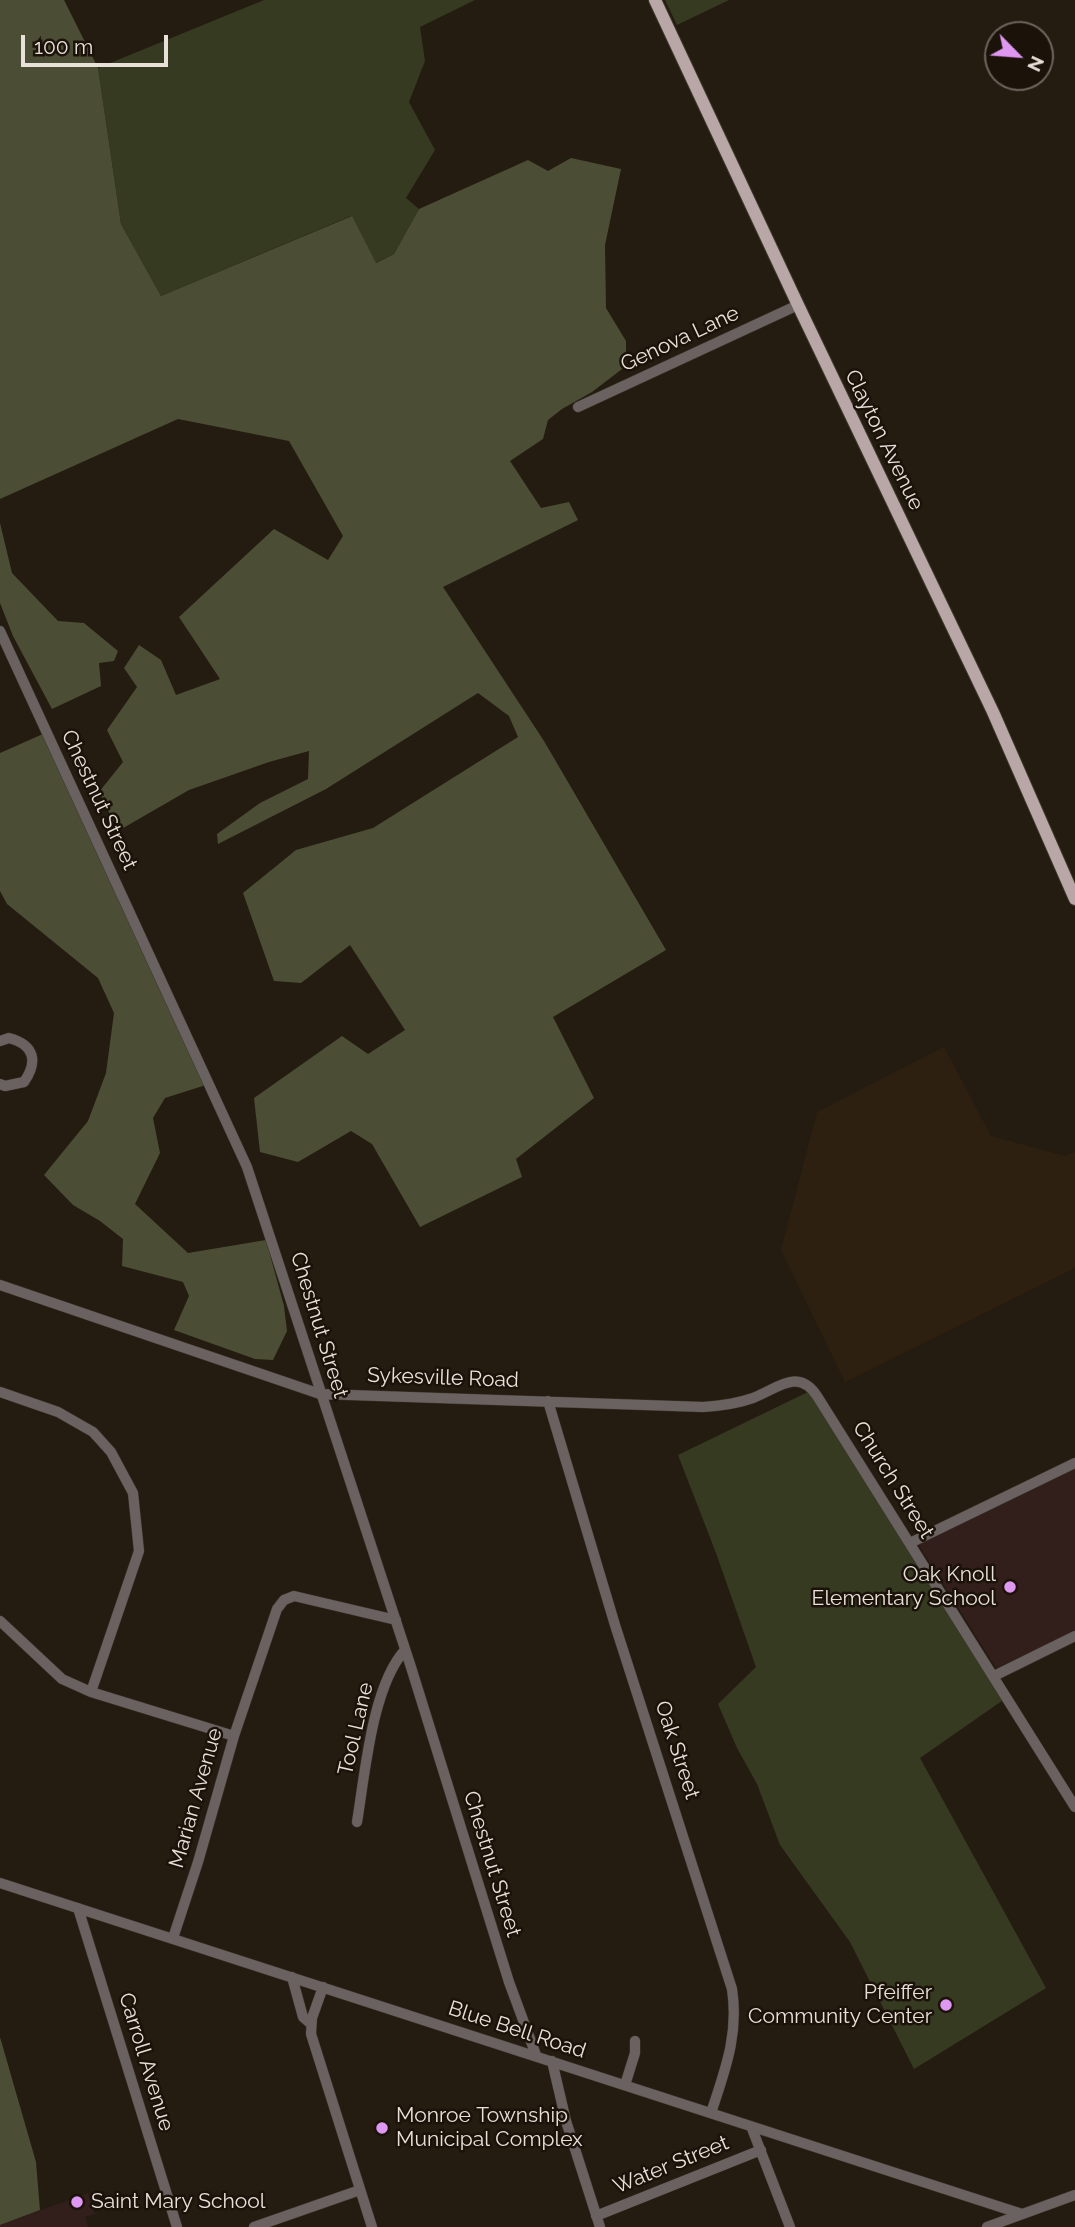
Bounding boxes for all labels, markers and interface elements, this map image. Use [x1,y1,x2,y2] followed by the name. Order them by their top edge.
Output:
[24,21,172,65] scale bar
[984,21,1054,91] north arrow
[34,34,93,59] text: 100 m
[1023,53,1049,75] text: N
[617,301,743,377] street label: Genova Lane
[839,366,929,514] street label: Clayton Avenue
[56,726,142,874] street label: Chestnut Street
[285,1249,353,1401] street label: Chestnut Street
[367,1363,519,1393] street label: Sykesville Road
[847,1417,939,1543] street label: Church Street
[812,1562,996,1612] place label: Oak Knoll Elementary School
[1002,1579,1018,1595] marker: Oak Knoll Elementary School
[333,1680,379,1778] street label: Tool Lane
[649,1698,705,1802] street label: Oak Street
[164,1725,228,1871] street label: Marian Avenue
[458,1788,526,1940] street label: Chestnut Street
[748,1980,932,2030] place label: Pfeiffer Community Center
[113,1990,179,2134] street label: Carroll Avenue
[445,1996,589,2064] street label: Blue Bell Road
[938,1997,954,2013] marker: Pfeiffer Community Center
[396,2103,583,2153] place label: Monroe Township Municipal Complex
[374,2120,390,2136] marker: Monroe Township Municipal Complex
[610,2130,732,2200] street label: Water Street
[91,2189,265,2215] place label: Saint Mary School
[69,2194,85,2210] marker: Saint Mary School

